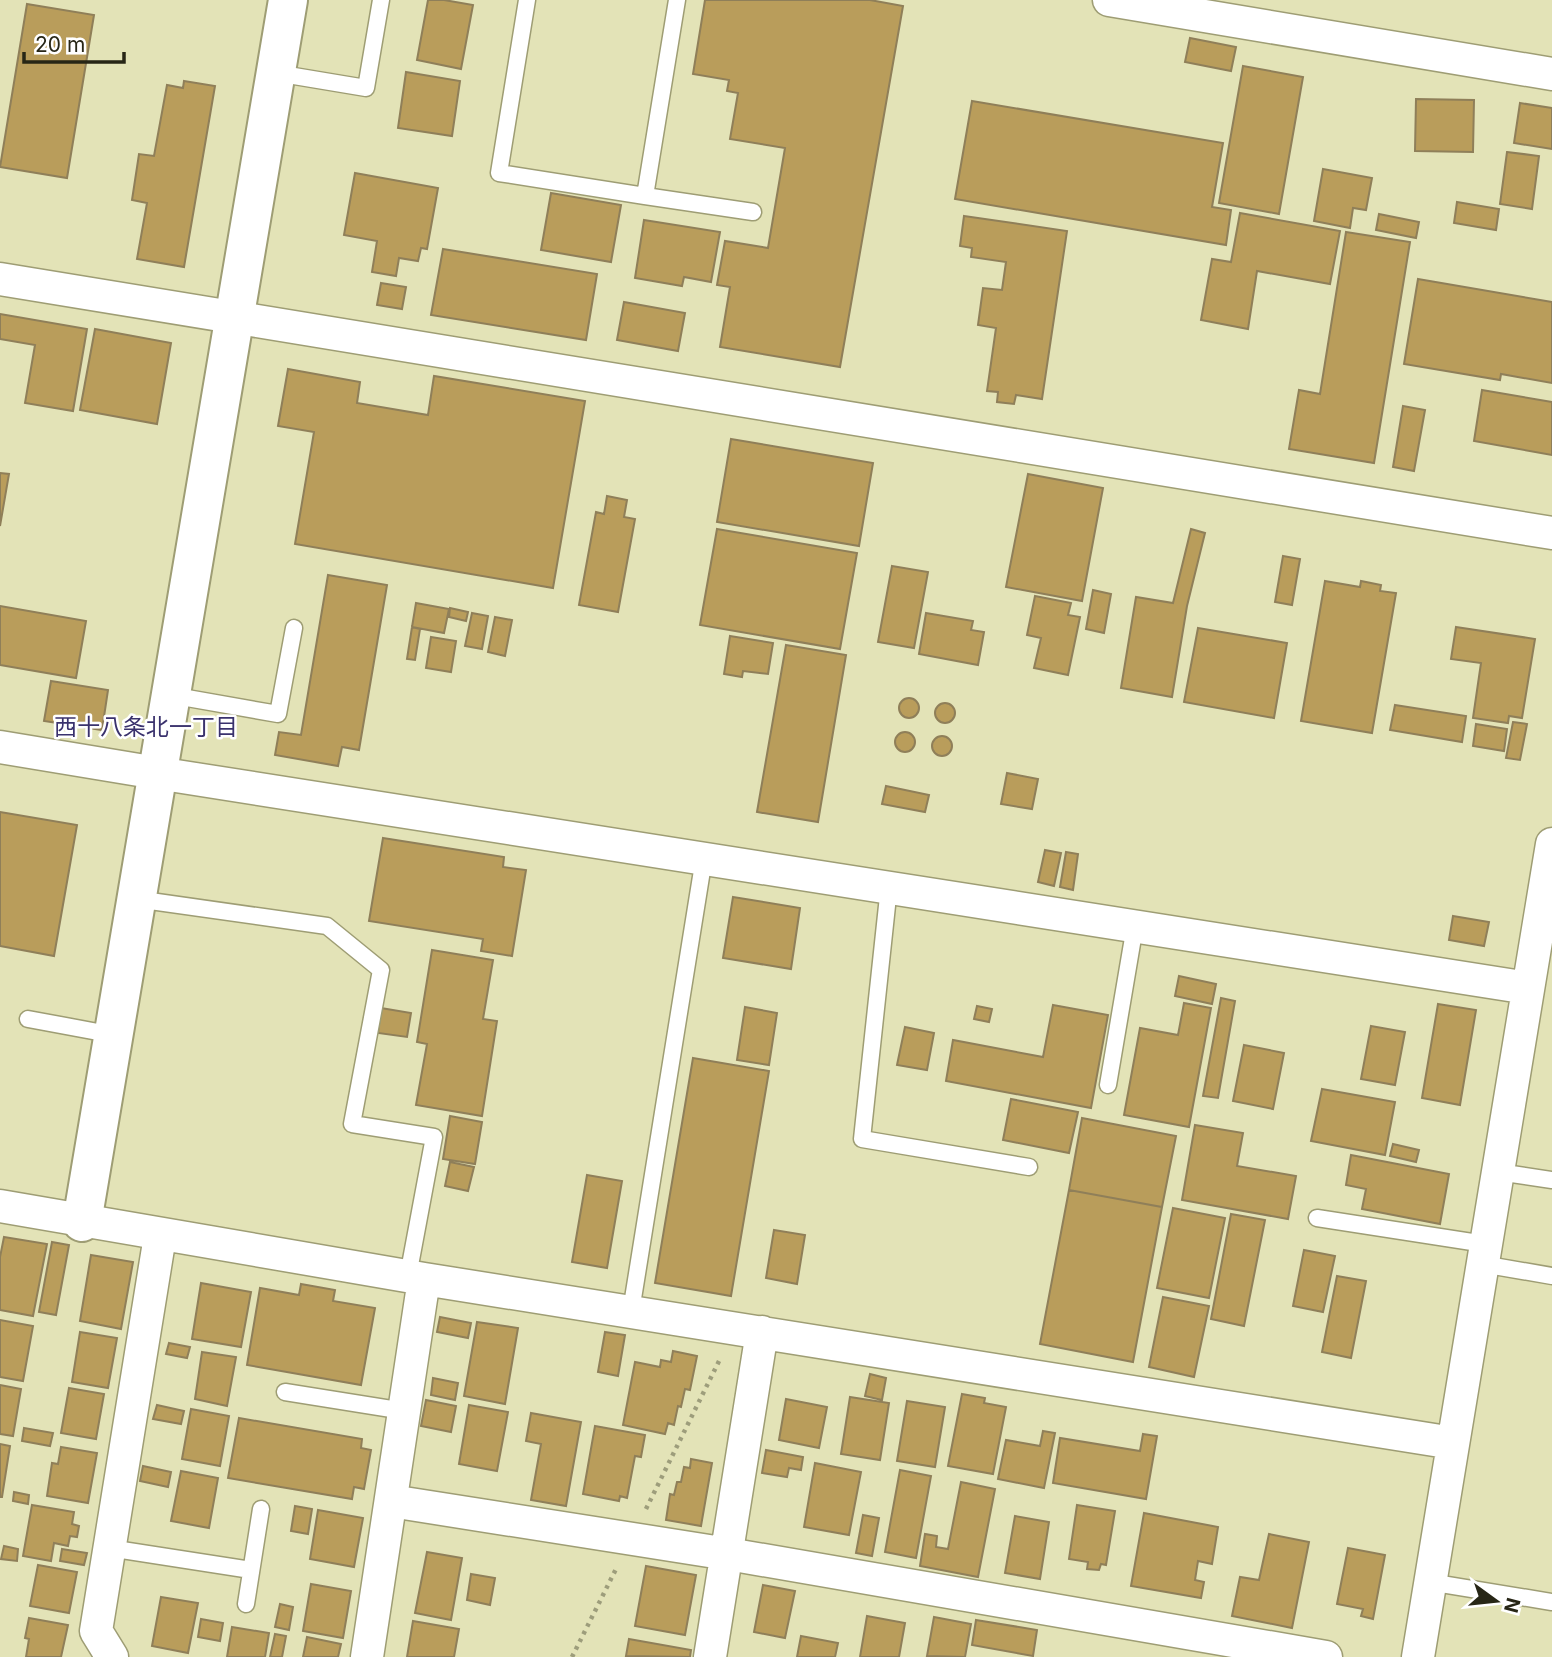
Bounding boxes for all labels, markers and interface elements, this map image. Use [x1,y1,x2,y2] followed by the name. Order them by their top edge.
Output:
[24,21,124,65] scale bar
[35,32,85,57] text: 20 m
[54,713,238,741] district label: 西十八条北一丁目
[1461,1566,1531,1636] north arrow
[1499,1595,1525,1615] text: N

